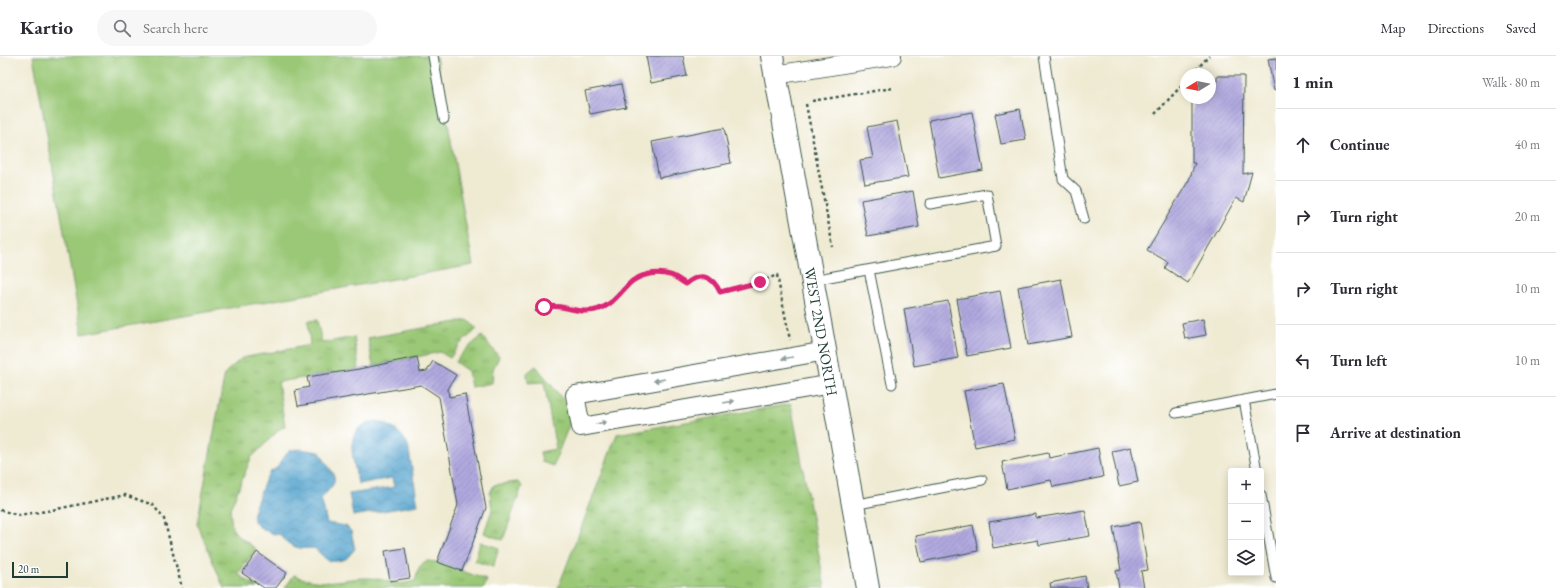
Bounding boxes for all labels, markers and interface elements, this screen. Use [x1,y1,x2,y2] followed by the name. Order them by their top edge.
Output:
[97,10,377,46] search box
[20,15,73,40] text: Kartio
[111,17,133,39] icon: search
[143,18,208,37] text: Search here
[1380,19,1406,37] text: Map
[1428,19,1484,37] text: Directions
[1506,19,1536,37] text: Saved
[1180,68,1216,104] north arrow
[1292,71,1333,93] text: 1 min
[1482,74,1540,91] text: Walk · 80 m
[1292,134,1314,156] icon: ahead
[1330,135,1390,154] text: Continue
[1515,136,1540,153] text: 40 m
[1292,206,1314,228] icon: right
[1330,207,1398,226] text: Turn right
[1515,208,1540,225] text: 20 m
[801,266,843,397] street label: WEST 2ND NORTH
[751,273,769,291] route end
[1292,278,1314,300] icon: right
[1330,279,1398,298] text: Turn right
[1515,280,1540,297] text: 10 m
[535,298,553,316] route start
[1292,350,1314,372] icon: left
[1330,351,1387,370] text: Turn left
[1515,352,1540,369] text: 10 m
[781,355,794,361] one-way arrow
[653,377,665,383] one-way arrow
[723,398,735,404] one-way arrow
[595,420,607,426] one-way arrow
[1292,422,1314,444] icon: arrive
[1330,423,1461,442] text: Arrive at destination
[1228,468,1264,576] map controls
[1228,468,1264,504] button: +
[1228,504,1264,540] button: −
[1228,540,1264,576] button: layers
[12,560,68,579] scale bar
[18,562,39,576] text: 20 m

